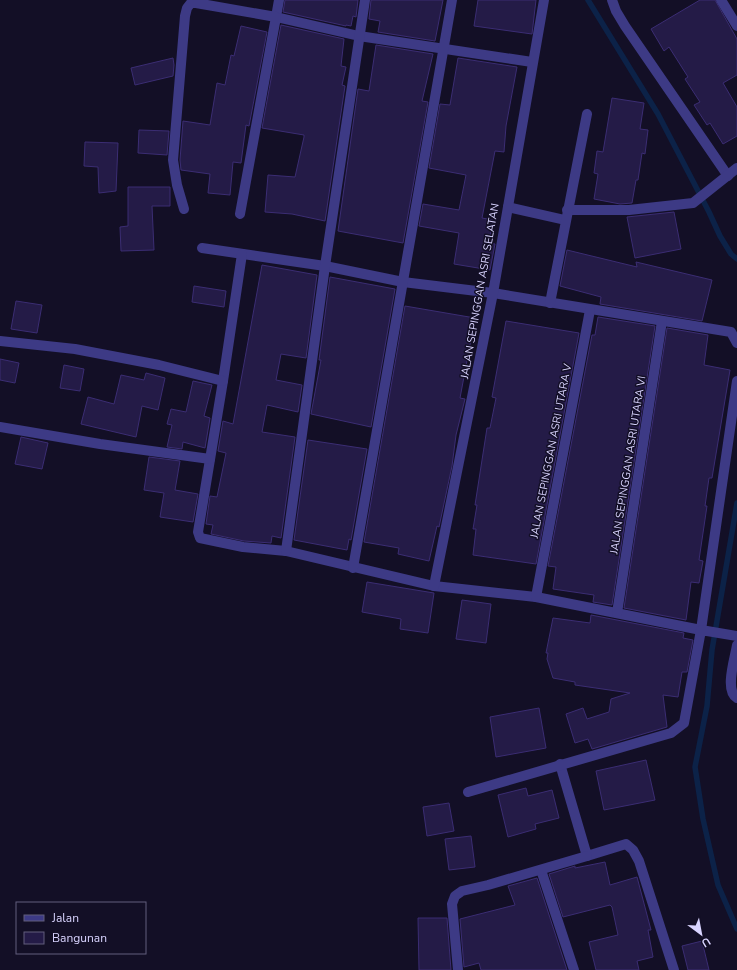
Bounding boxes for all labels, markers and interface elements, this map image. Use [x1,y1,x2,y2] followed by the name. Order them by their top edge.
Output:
[457,202,503,381] street label: JALAN SEPINGGAN ASRI SELATAN
[527,362,575,541] street label: JALAN SEPINGGAN ASRI UTARA V
[606,375,650,556] street label: JALAN SEPINGGAN ASRI UTARA VI
[16,902,146,954] legend
[51,910,79,926] text: Jalan
[681,914,721,954] north arrow
[52,930,107,946] text: Bangunan
[699,934,713,951] text: U

